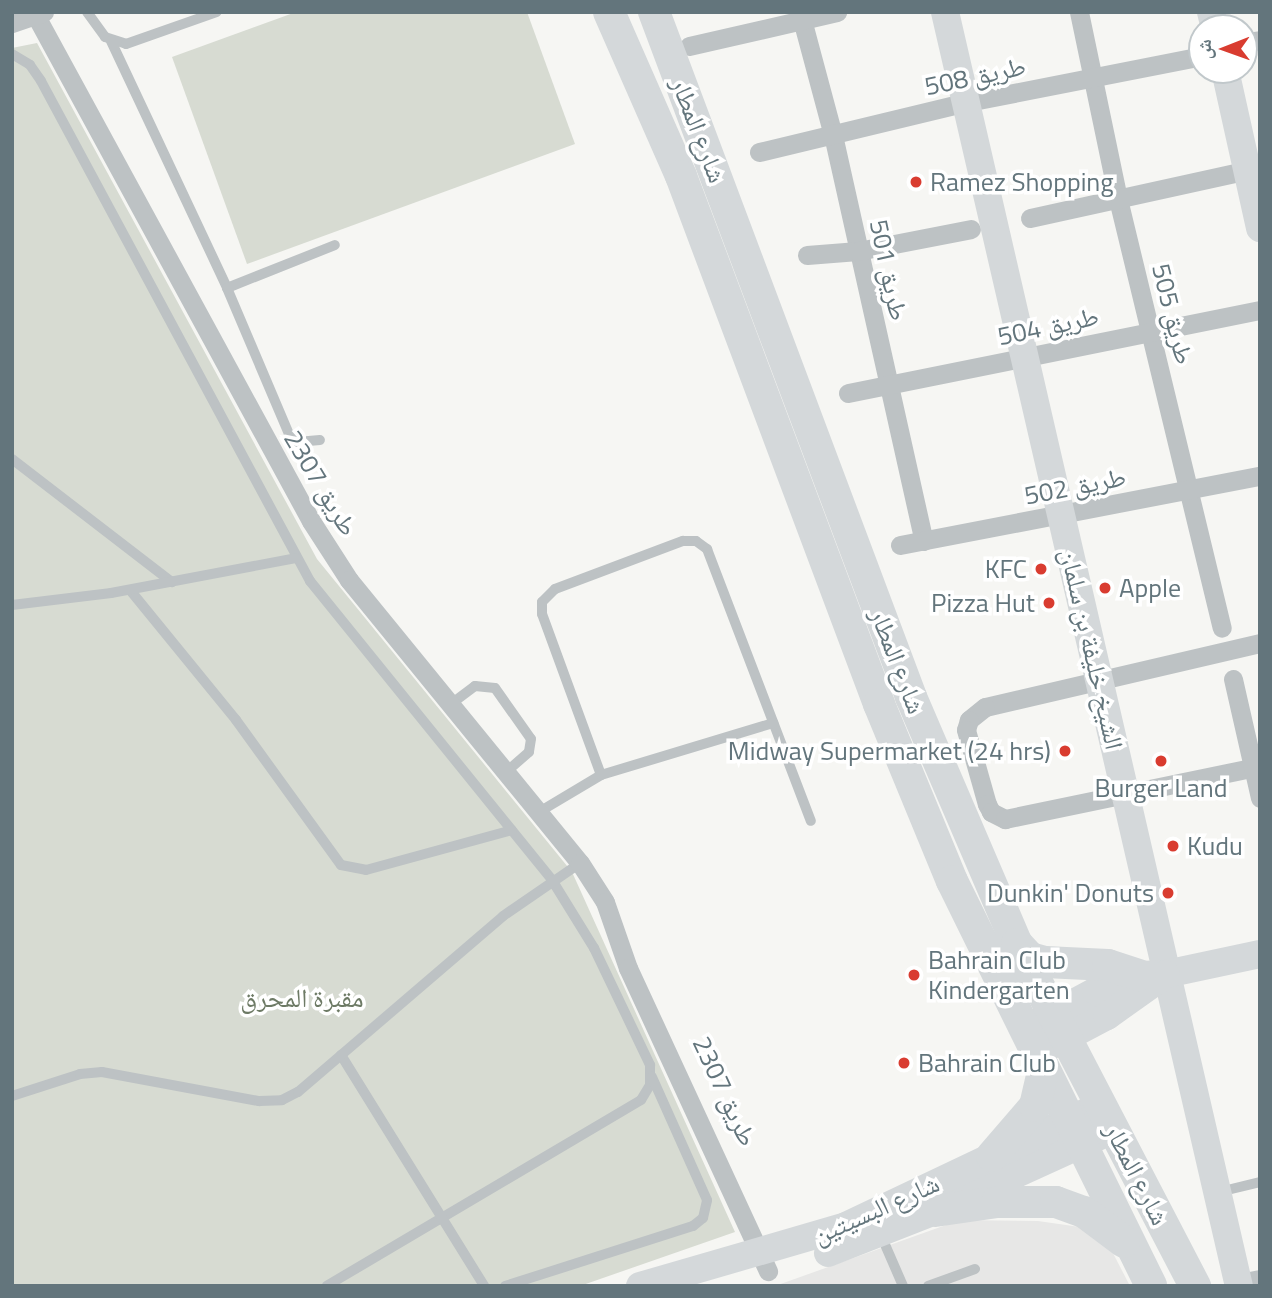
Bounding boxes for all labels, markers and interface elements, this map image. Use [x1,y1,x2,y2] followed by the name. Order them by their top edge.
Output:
[1188,14,1258,84] north arrow
[1189,39,1218,60] text: ش
[922,50,1028,102] street label: طريق 508
[665,73,733,187] street label: شارع المطار
[930,166,1114,198] place label: Ramez Shopping
[908,174,924,190] marker: Ramez Shopping
[863,217,915,323] street label: طريق 501
[1145,260,1201,368] street label: طريق 505
[995,300,1101,352] street label: طريق 504
[277,425,365,541] street label: طريق 2307
[1022,461,1128,511] street label: طريق 502
[1054,545,1130,753] street label: الشيخ خليفة بن سلمان
[985,553,1027,585] place label: KFC
[1033,561,1049,577] marker: KFC
[1119,572,1181,604] place label: Apple
[1097,580,1113,596] marker: Apple
[931,587,1035,619] place label: Pizza Hut
[1041,595,1057,611] marker: Pizza Hut
[864,604,932,718] street label: شارع المطار
[728,735,1051,767] place label: Midway Supermarket (24 hrs)
[1057,743,1073,759] marker: Midway Supermarket (24 hrs)
[1153,753,1169,769] marker: Burger Land
[1094,772,1228,804] place label: Burger Land
[1187,830,1243,862] place label: Kudu
[1165,838,1181,854] marker: Kudu
[987,877,1154,909] place label: Dunkin' Donuts
[1160,885,1176,901] marker: Dunkin' Donuts
[928,944,1070,1006] place label: Bahrain Club Kindergarten
[906,967,922,983] marker: Bahrain Club Kindergarten
[240,982,364,1014] park label: مقبرة المحرق
[686,1031,764,1151] street label: طريق 2307
[918,1047,1056,1079] place label: Bahrain Club
[896,1055,912,1071] marker: Bahrain Club
[1098,1118,1176,1230] street label: شارع المطار
[808,1167,944,1251] street label: شارع البسيتين

